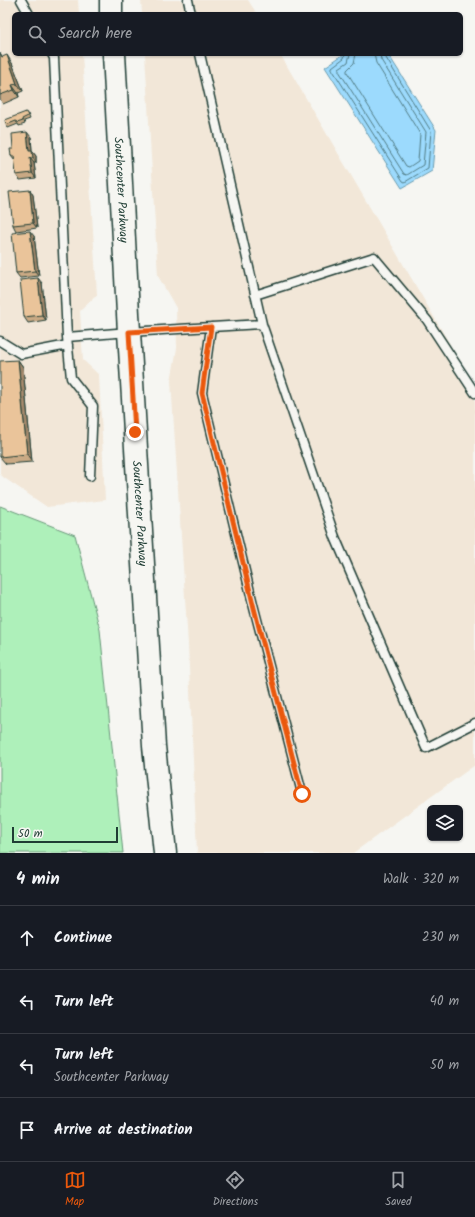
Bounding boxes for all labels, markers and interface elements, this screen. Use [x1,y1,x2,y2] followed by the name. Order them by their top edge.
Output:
[12,12,463,56] search box
[58,22,132,46] text: Search here
[26,23,48,45] icon: search
[108,136,133,244] street label: Southcenter Parkway
[126,423,144,441] route end
[127,460,152,567] street label: Southcenter Parkway
[293,785,311,803] route start
[427,805,463,841] map controls
[427,805,463,841] button: layers
[12,825,118,844] scale bar
[18,825,43,843] text: 50 m
[16,866,60,893] text: 4 min
[383,869,459,890] text: Walk · 320 m
[54,926,112,950] text: Continue
[16,927,38,949] icon: ahead
[422,927,459,948] text: 230 m
[54,990,114,1014] text: Turn left
[16,991,38,1013] icon: left
[430,991,459,1012] text: 40 m
[54,1043,114,1067] text: Turn left
[16,1055,38,1077] icon: left
[430,1055,459,1076] text: 50 m
[54,1067,169,1088] text: Southcenter Parkway
[54,1118,193,1142] text: Arrive at destination
[16,1119,38,1141] icon: arrive
[64,1169,86,1211] tab: Map
[213,1169,258,1211] tab: Directions
[385,1169,411,1211] tab: Saved

